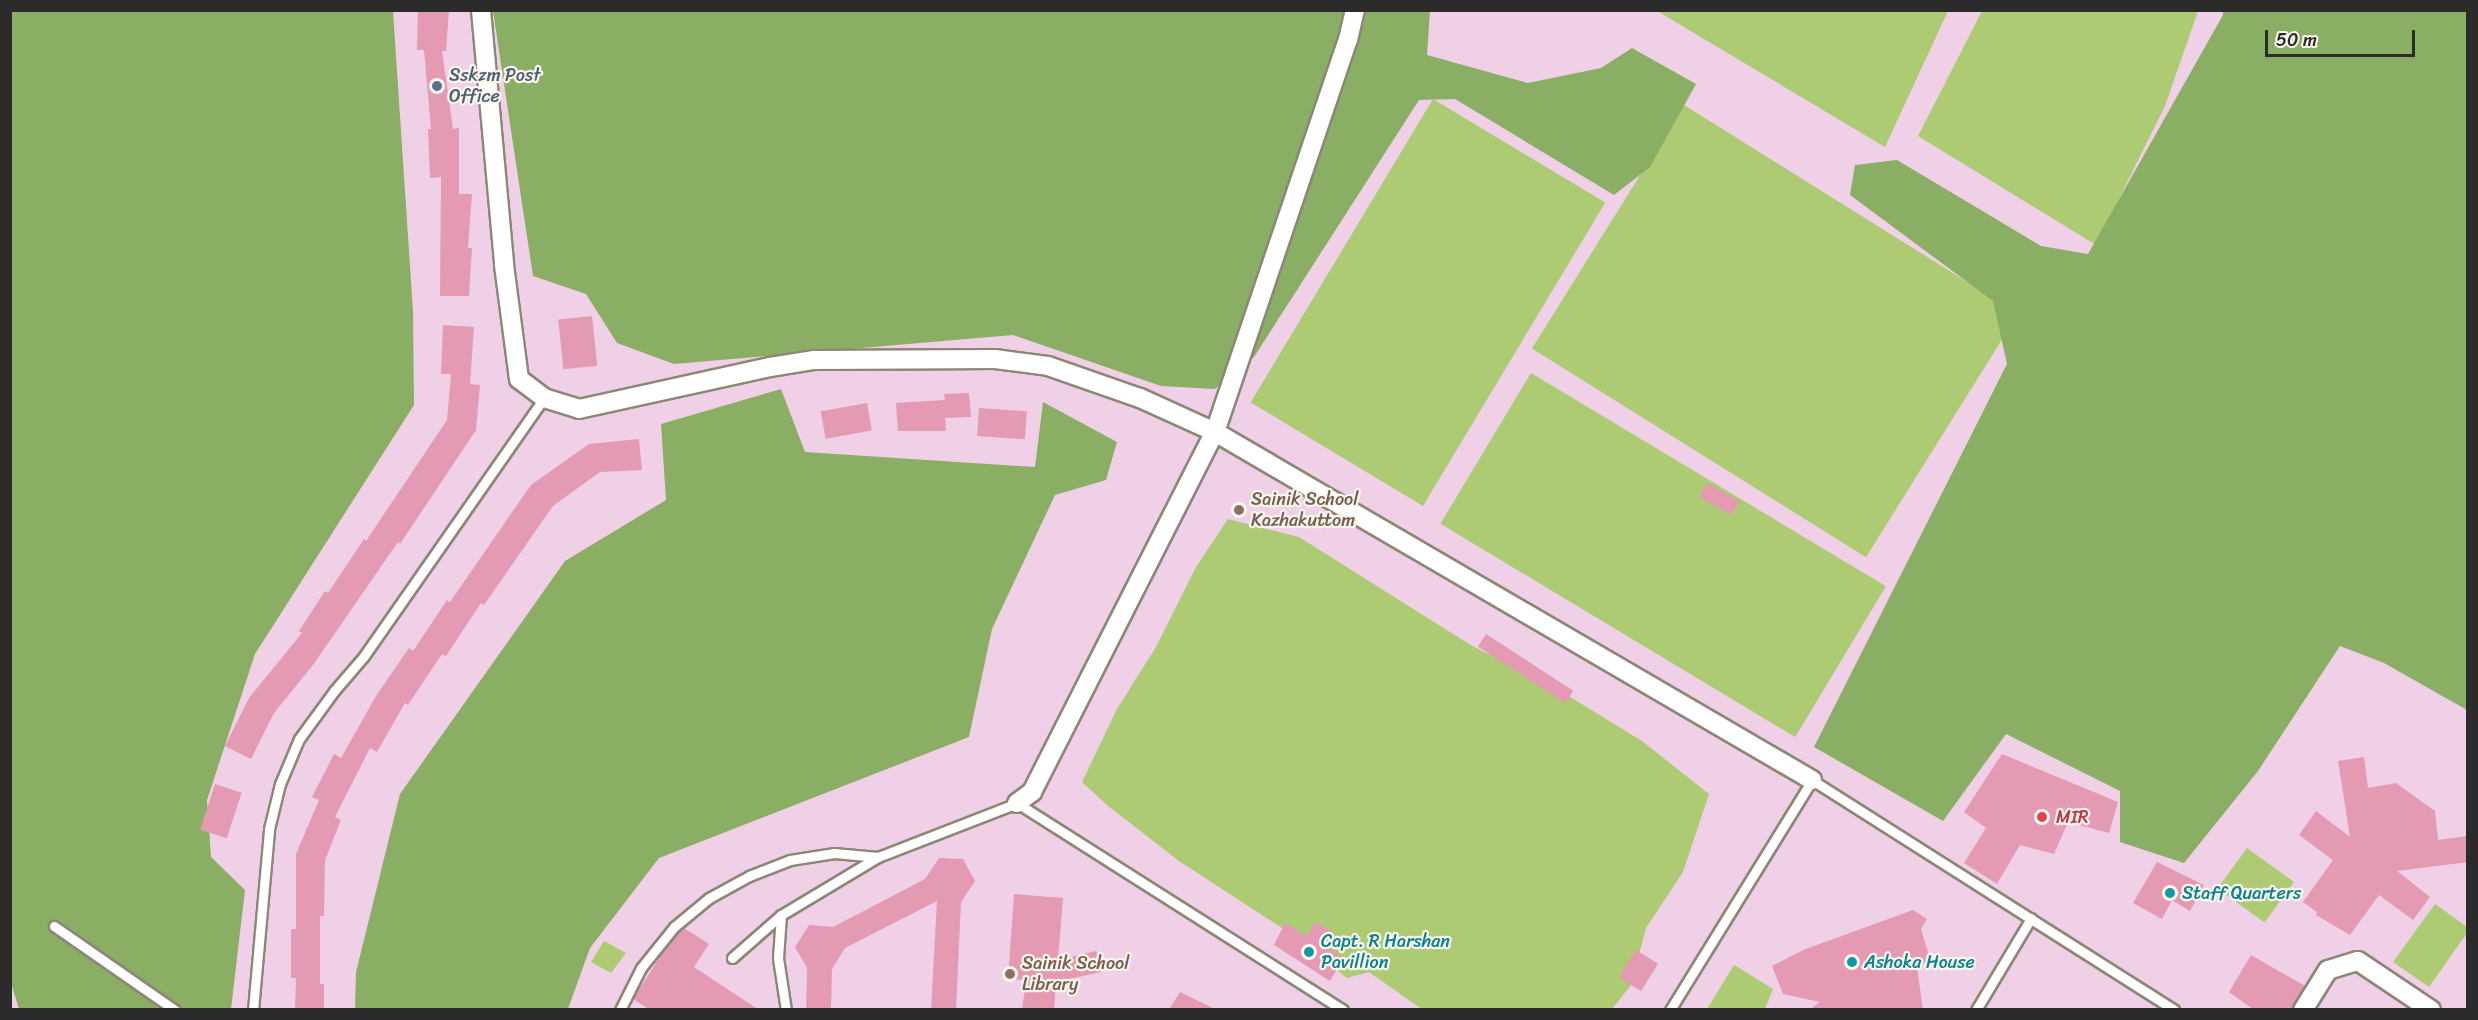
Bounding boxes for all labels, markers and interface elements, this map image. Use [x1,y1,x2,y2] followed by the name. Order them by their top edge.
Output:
[2268,18,2418,56] scale bar
[2276,24,2317,56] text: 50 m
[449,65,541,107] place label: Sskzm Post Office
[430,79,444,93] marker: Sskzm Post Office
[1251,489,1358,532] place label: Sainik School Kazhakuttom
[1232,503,1246,517] marker: Sainik School Kazhakuttom
[2056,806,2089,828] place label: MIR
[2033,808,2051,826] marker: MIR
[2182,882,2301,904] place label: Staff Quarters
[2163,886,2177,900] marker: Staff Quarters
[1321,931,1450,974] place label: Capt. R Harshan Pavillion
[1302,945,1316,959] marker: Capt. R Harshan Pavillion
[1864,951,1974,973] place label: Ashoka House
[1022,953,1129,996] place label: Sainik School Library
[1845,955,1859,969] marker: Ashoka House
[1003,967,1017,981] marker: Sainik School Library

